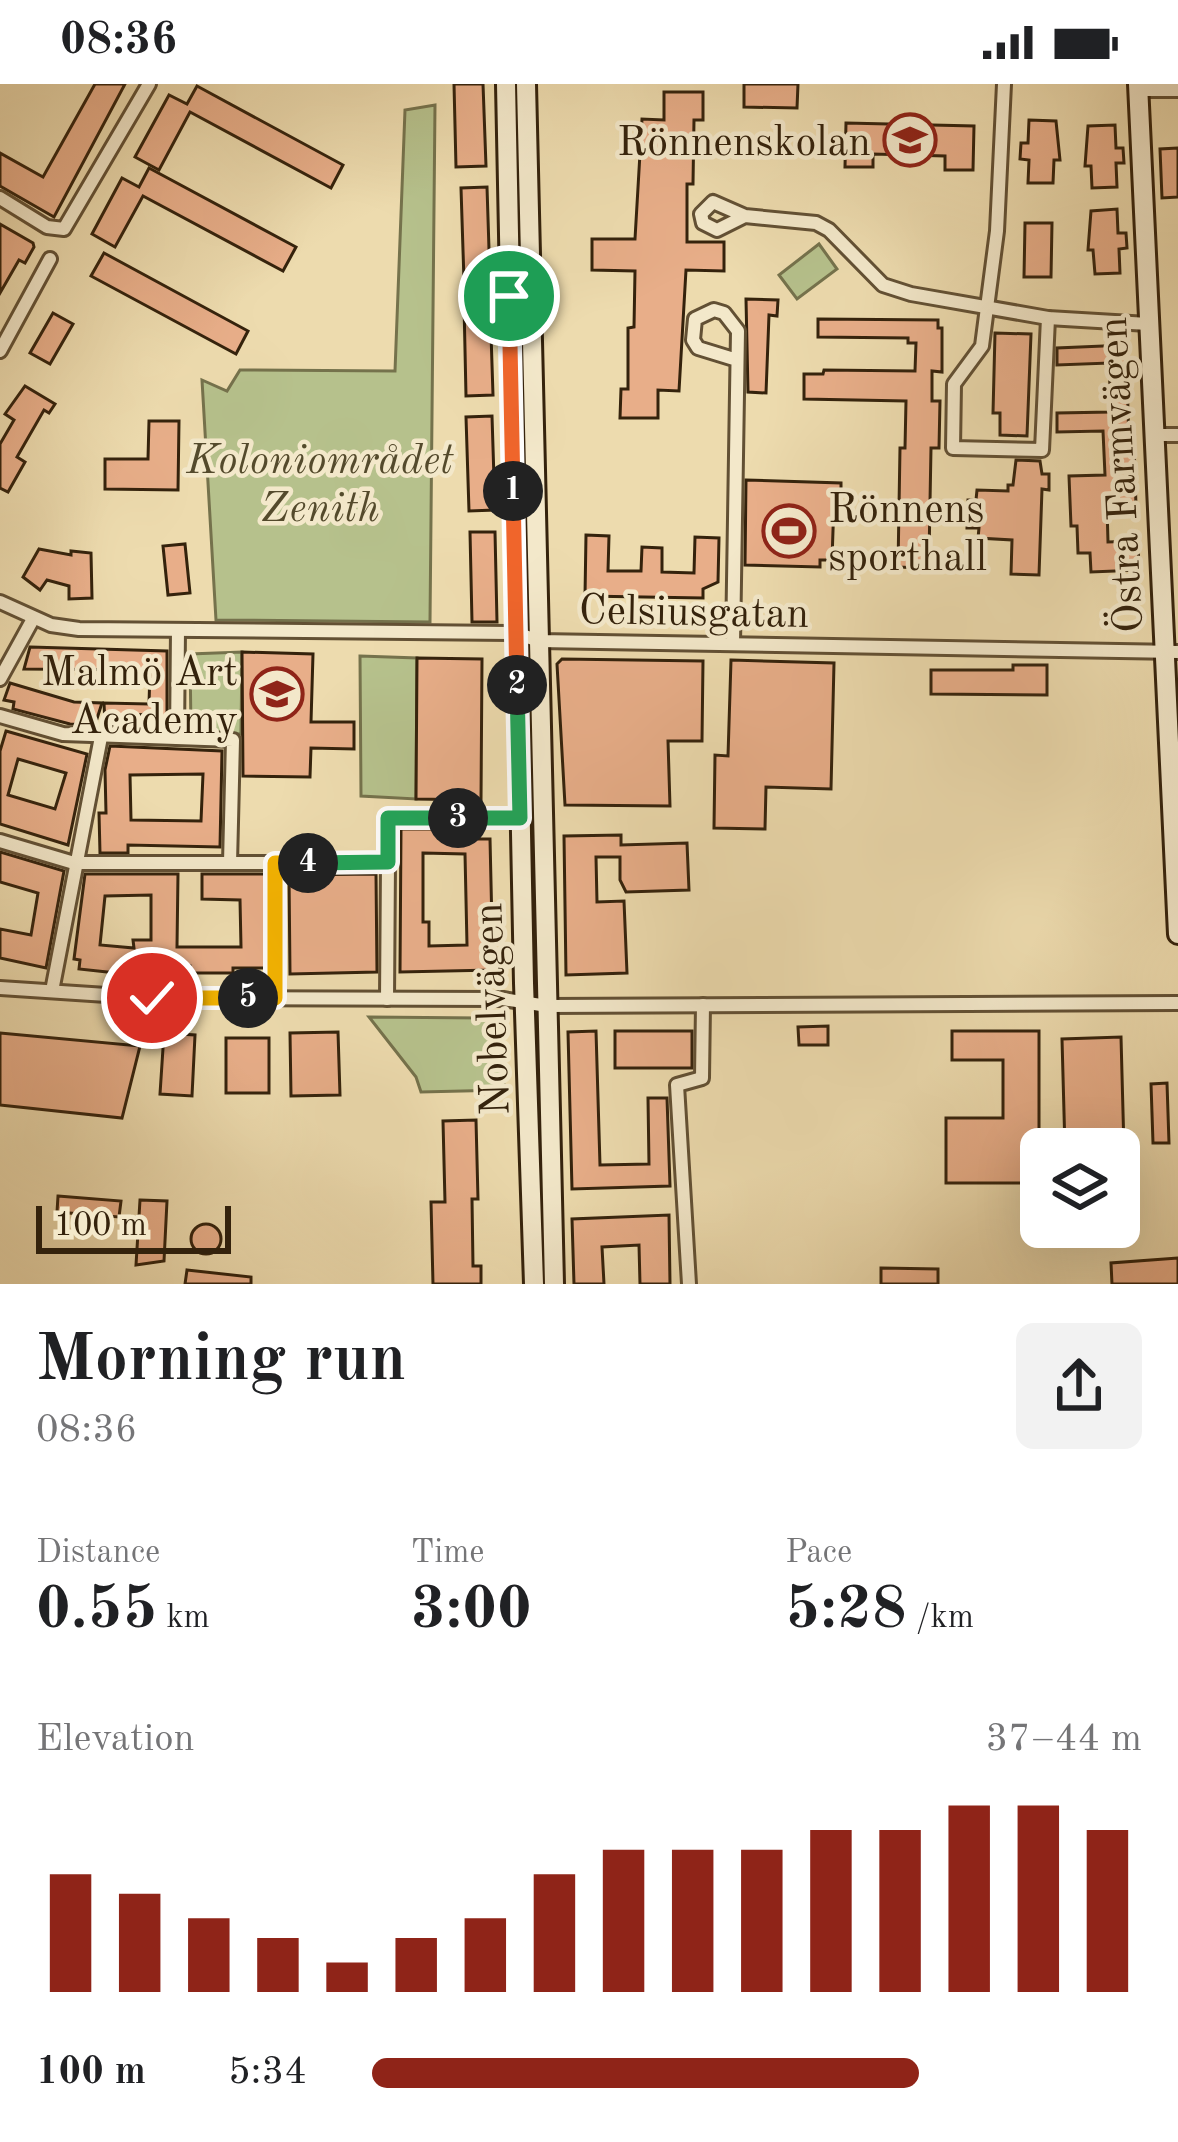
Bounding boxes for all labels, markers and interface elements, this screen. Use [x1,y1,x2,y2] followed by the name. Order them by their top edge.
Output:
[60,19,177,64] text: 08:36
[882,112,938,168] school or university icon: Rönnenskolan
[617,123,871,165] place label: Rönnenskolan
[458,245,560,347] pin
[476,263,542,329] icon: arrive
[1087,316,1152,634] street label: Östra Farmvägen
[185,441,454,531] park label: Koloniområdet Zenith
[483,461,543,521] pin: 1
[503,474,523,507] text: 1
[828,490,987,580] place label: Rönnens sporthall
[761,503,817,559] sports icon: Rönnens sporthall
[578,591,810,637] street label: Celsiusgatan
[41,653,238,743] place label: Malmö Art Academy
[487,655,547,715] pin: 2
[249,666,305,722] school or university icon: Malmö Art Academy
[507,668,527,701] text: 2
[428,788,488,848] pin: 3
[448,801,468,834] text: 3
[278,833,338,893] pin: 4
[298,846,318,879] text: 4
[469,902,519,1116] street label: Nobelvägen
[101,947,203,1049] pin
[119,965,185,1031] icon: check
[218,968,278,1028] pin: 5
[238,981,258,1014] text: 5
[1020,1128,1140,1248] map controls
[1020,1128,1140,1248] button: layers
[36,1200,231,1253] scale bar
[54,1210,147,1243] text: 100 m
[1016,1323,1142,1449] button: share
[36,1329,406,1395] text: Morning run
[36,1411,137,1450] text: 08:36
[36,1537,160,1570] text: Distance
[411,1537,485,1570] text: Time
[785,1537,852,1570] text: Pace
[36,1581,157,1641] text: 0.55
[411,1581,532,1641] text: 3:00
[785,1581,907,1641] text: 5:28
[157,1602,210,1635] text: km
[907,1602,974,1635] text: /km
[36,1720,195,1759] text: Elevation
[985,1720,1142,1759] text: 37–44 m
[36,2053,146,2092] text: 100 m
[228,2053,307,2092] text: 5:34

